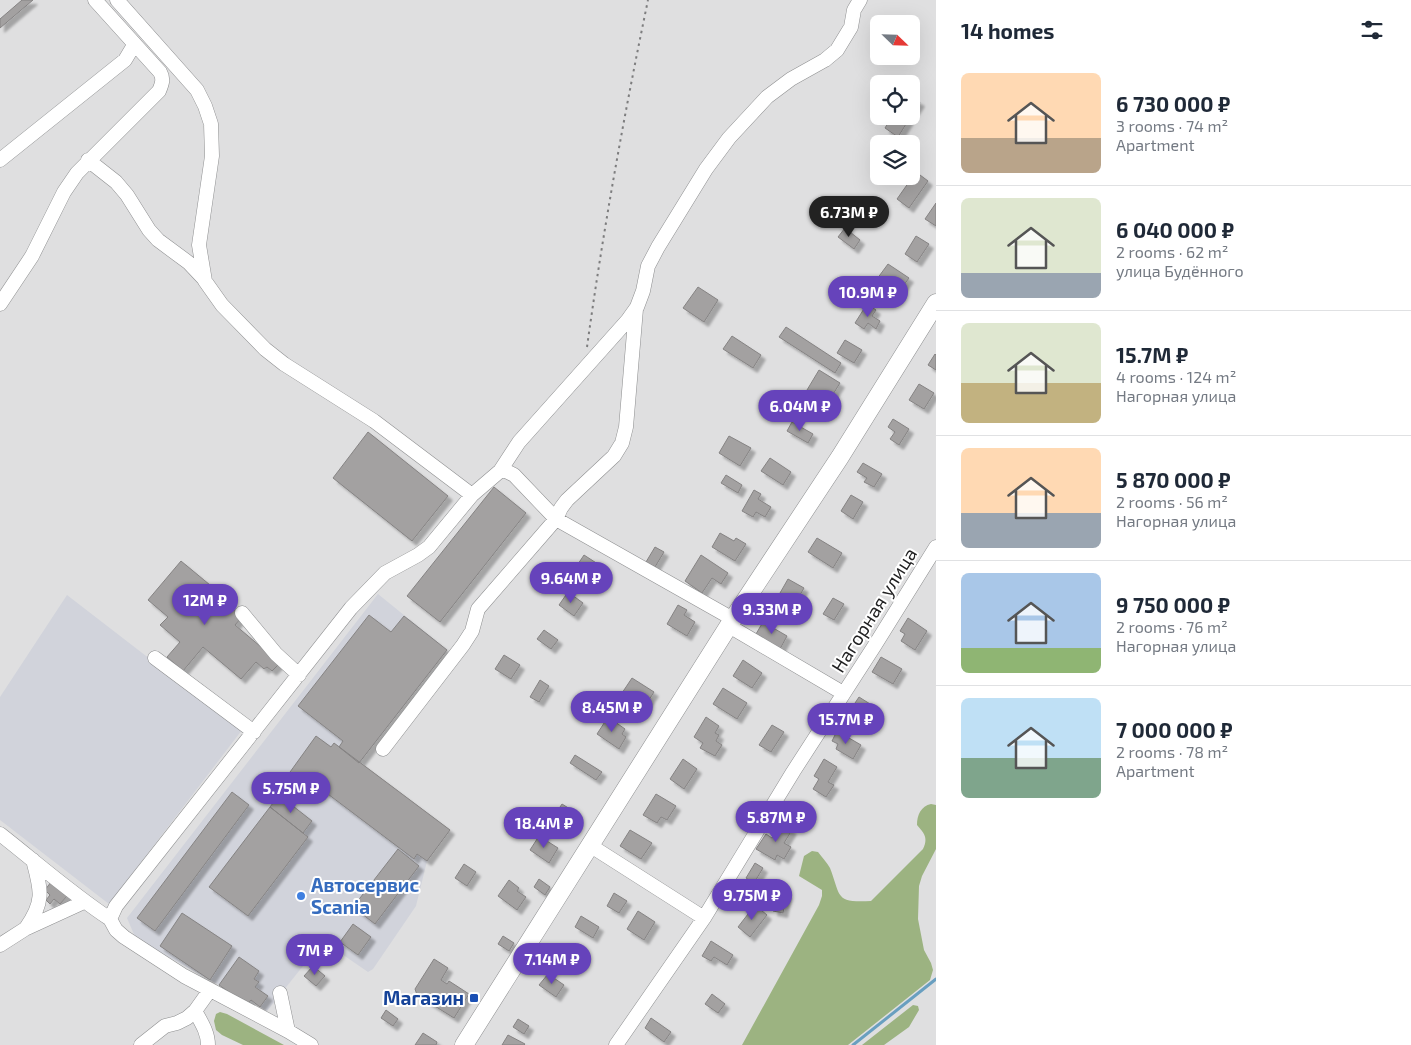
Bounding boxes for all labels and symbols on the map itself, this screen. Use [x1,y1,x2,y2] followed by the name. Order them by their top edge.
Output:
[870,15,920,65] north arrow
[803,196,895,238] pin: 6.73M ₽
[822,276,914,318] pin: 10.9M ₽
[754,390,846,432] pin: 6.04M ₽
[826,543,922,677] street label: Нагорная улица
[525,562,617,604] pin: 9.64M ₽
[170,584,240,626] pin: 12M ₽
[726,592,818,635] pin: 9.33M ₽
[566,690,658,733] pin: 8.45M ₽
[800,702,892,745] pin: 15.7M ₽
[245,772,337,814] pin: 5.75M ₽
[730,800,822,843] pin: 5.87M ₽
[498,806,590,849] pin: 18.4M ₽
[311,873,419,918] place label: Автосервис Scania
[706,878,798,921] pin: 9.75M ₽
[295,890,307,902] marker: Автосервис Scania
[285,934,345,976] pin: 7M ₽
[506,942,598,985] pin: 7.14M ₽
[383,986,464,1009] place label: Магазин
[468,992,480,1004] marker: Магазин

